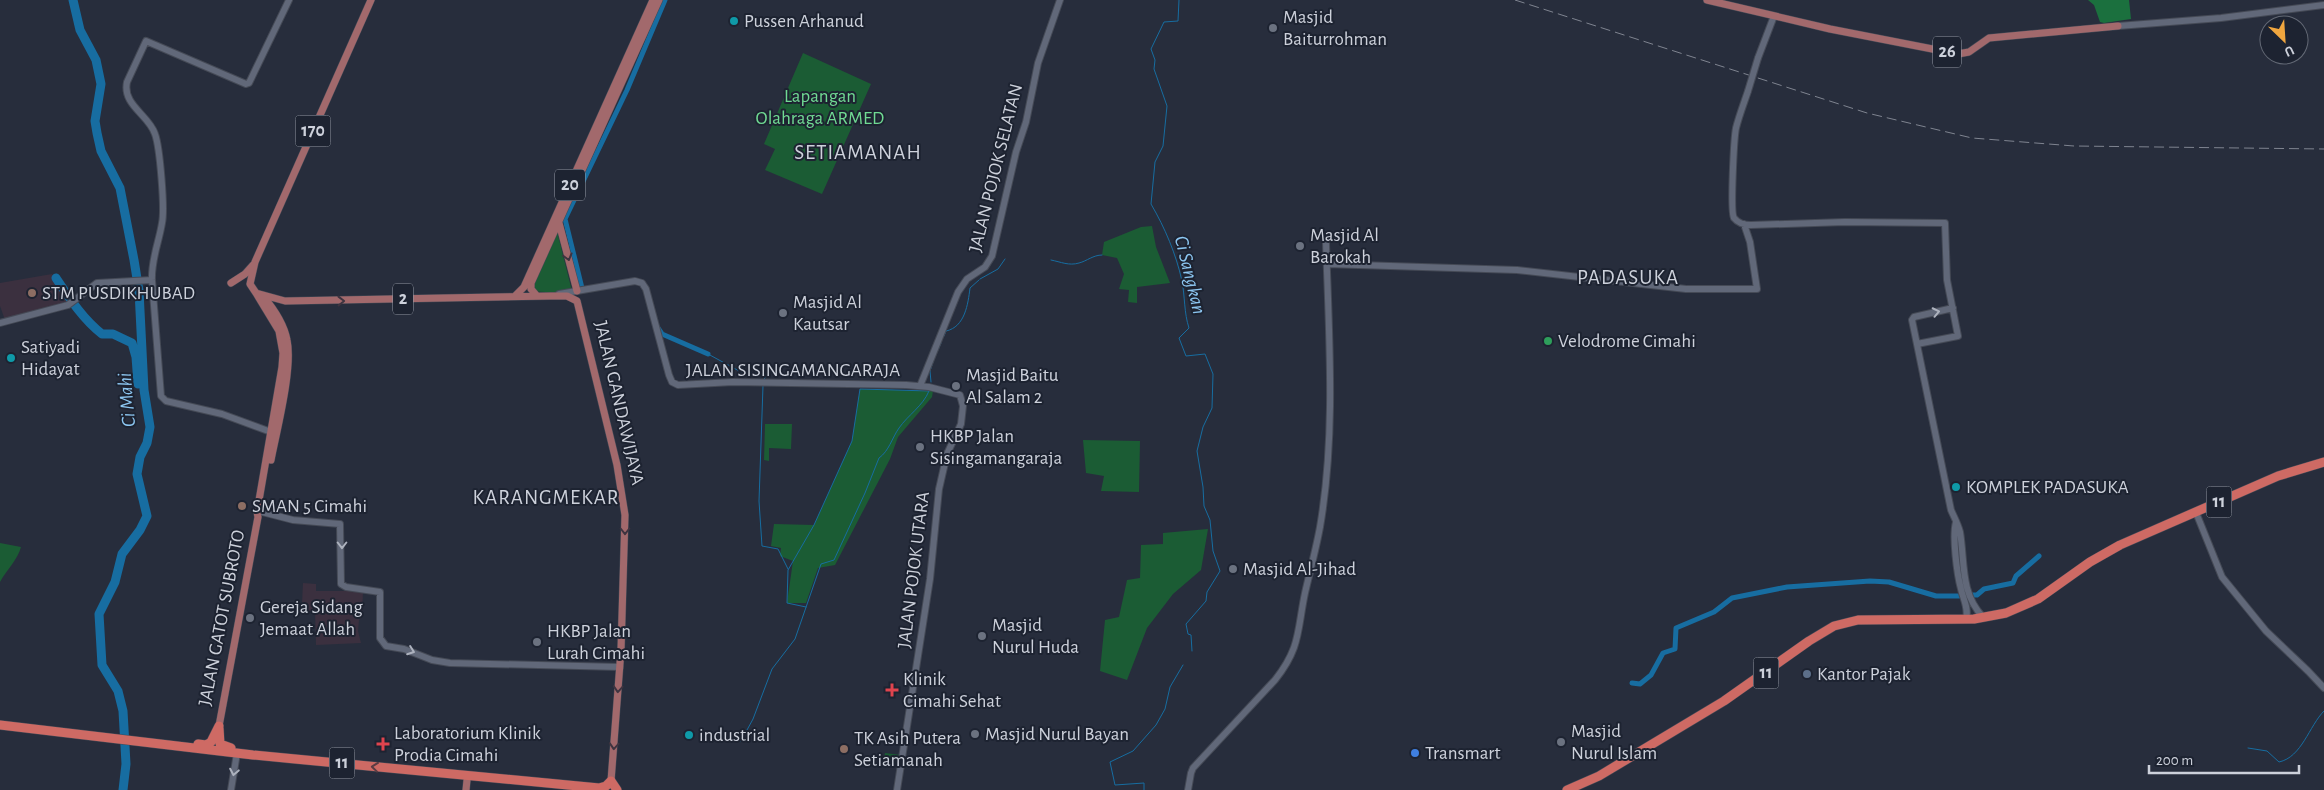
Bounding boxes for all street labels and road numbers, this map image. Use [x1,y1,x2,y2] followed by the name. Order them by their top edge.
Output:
[1933,36,1961,68] road number: 26
[966,82,1026,254] street label: JALAN POJOK SELATAN
[296,115,330,146] road number: 170
[555,170,585,200] road number: 20
[393,284,413,314] road number: 2
[591,319,647,487] street label: JALAN GANDAWIJAYA
[686,361,900,380] street label: JALAN SISINGAMANGARAJA
[2206,487,2232,518] road number: 11
[895,491,933,649] street label: JALAN POJOK UTARA
[196,528,248,708] street label: JALAN GATOT SUBROTO
[1754,658,1778,688] road number: 11
[330,748,354,778] road number: 11

